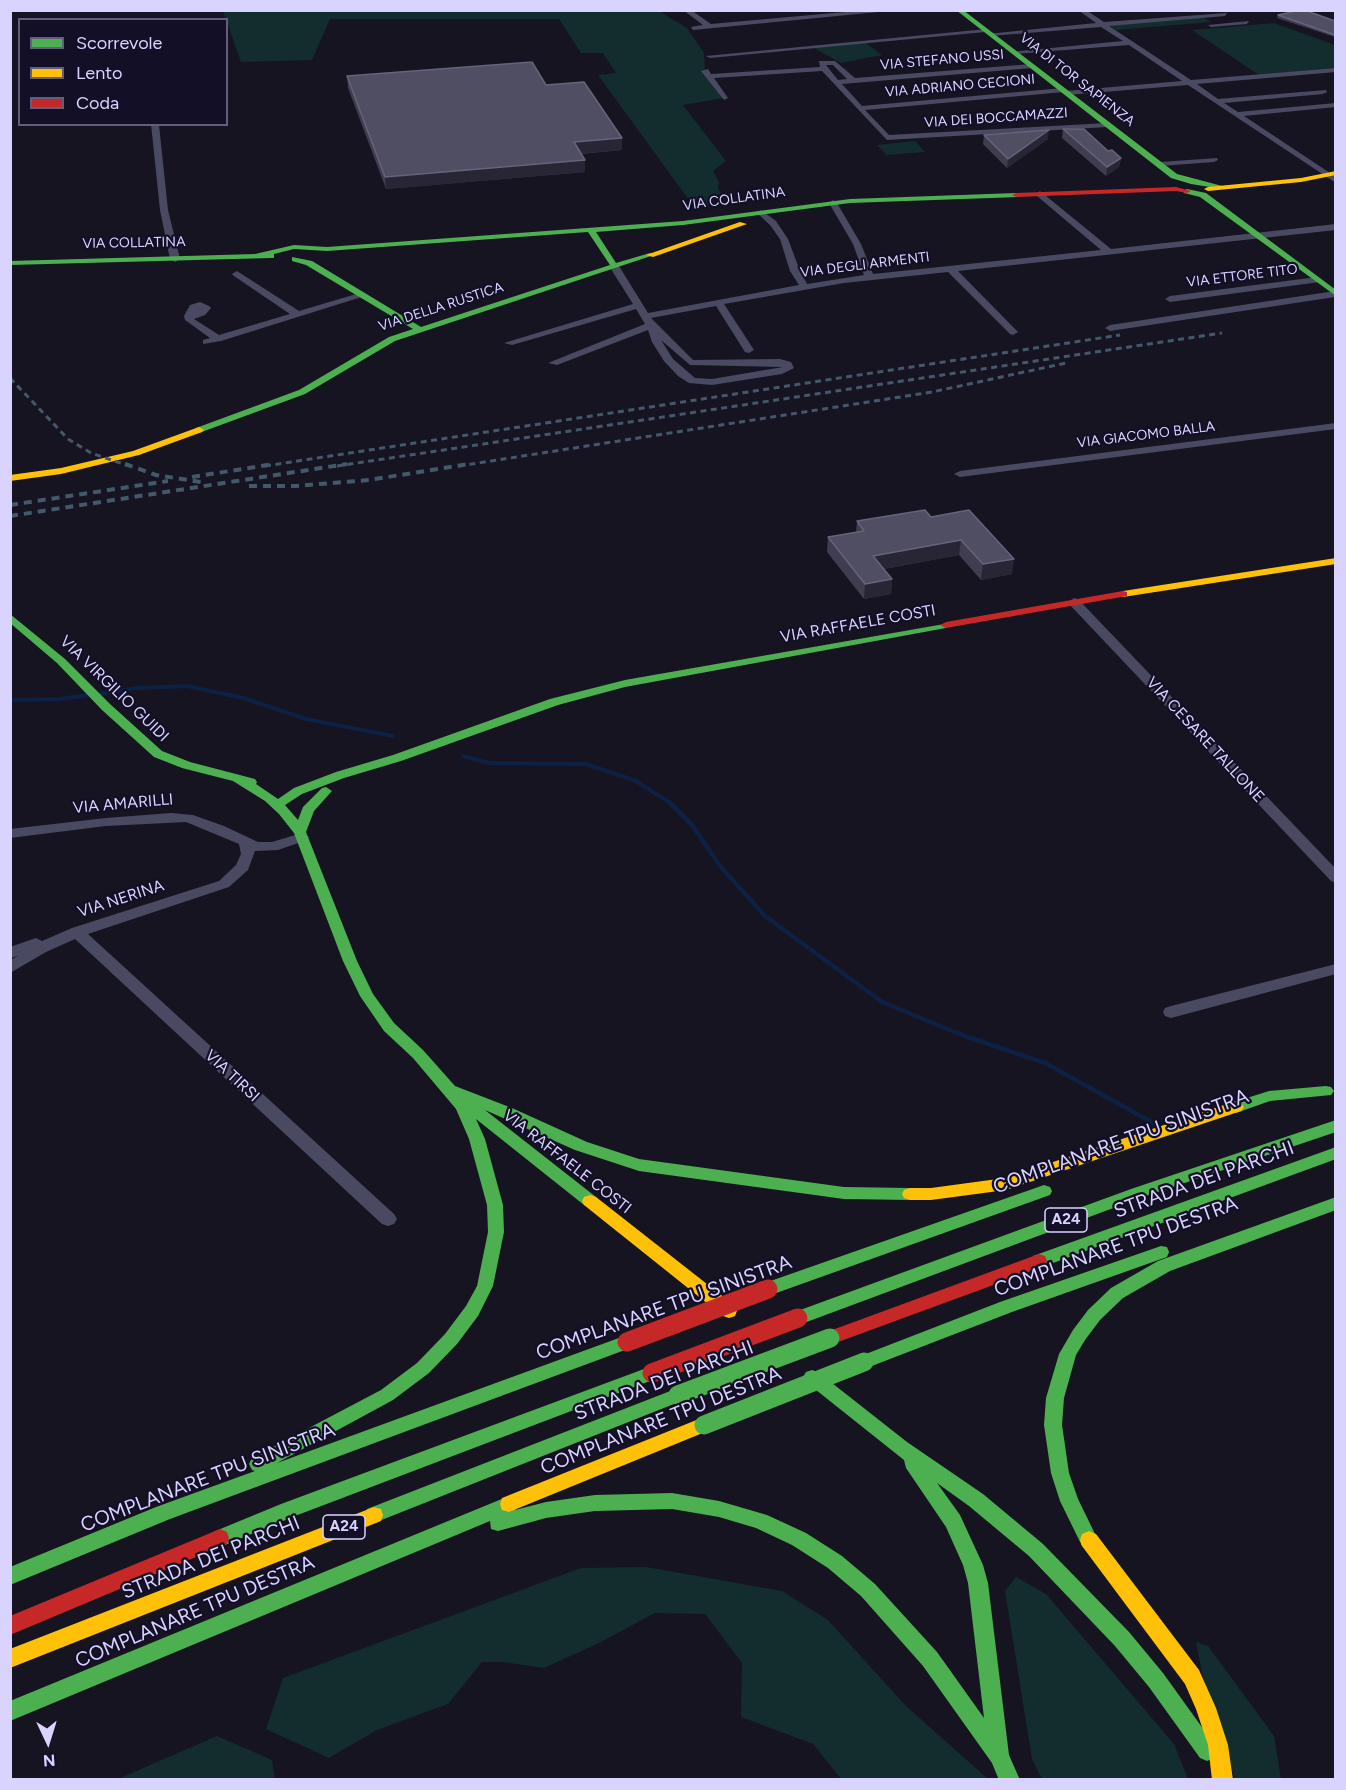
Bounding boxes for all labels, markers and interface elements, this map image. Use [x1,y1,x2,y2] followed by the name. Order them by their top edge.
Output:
[18,18,228,126] legend
[1016,30,1138,130] street label: VIA DI TOR SAPIENZA
[76,32,162,54] text: Scorrevole
[879,46,1005,74] street label: VIA STEFANO USSI
[76,62,122,84] text: Lento
[884,71,1036,101] street label: VIA ADRIANO CECIONI
[76,92,119,114] text: Coda
[924,105,1068,131] street label: VIA DEI BOCCAMAZZI
[682,184,786,214] street label: VIA COLLATINA
[82,234,186,252] street label: VIA COLLATINA
[799,249,931,281] street label: VIA DEGLI ARMENTI
[1186,261,1298,291] street label: VIA ETTORE TITO
[376,279,506,335] street label: VIA DELLA RUSTICA
[1076,418,1216,452] street label: VIA GIACOMO BALLA
[779,601,937,647] street label: VIA RAFFAELE COSTI
[56,632,172,746] street label: VIA VIRGILIO GUIDI
[1142,673,1268,807] street label: VIA CESARE TALLONE
[72,790,174,818] street label: VIA AMARILLI
[75,876,167,922] street label: VIA NERINA
[201,1046,263,1106] street label: VIA TIRSI
[990,1084,1252,1200] street label: COMPLANARE TPU SINISTRA
[499,1106,635,1218] street label: VIA RAFFAELE COSTI
[1111,1136,1297,1224] street label: STRADA DEI PARCHI
[991,1192,1241,1302] street label: COMPLANARE TPU DESTRA
[1045,1208,1087,1232] road number: A24
[533,1250,795,1366] street label: COMPLANARE TPU SINISTRA
[571,1336,757,1426] street label: STRADA DEI PARCHI
[537,1362,785,1480] street label: COMPLANARE TPU DESTRA
[77,1418,339,1538] street label: COMPLANARE TPU SINISTRA
[118,1511,304,1605] street label: STRADA DEI PARCHI
[323,1515,365,1539] road number: A24
[72,1551,318,1673] street label: COMPLANARE TPU DESTRA
[18,1712,78,1772] north arrow
[42,1751,56,1770] text: N

